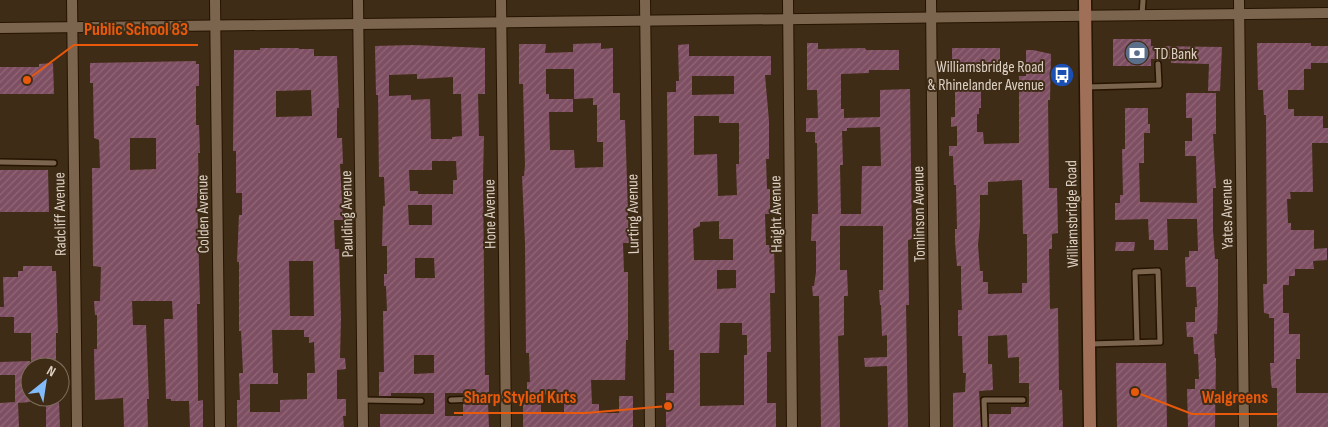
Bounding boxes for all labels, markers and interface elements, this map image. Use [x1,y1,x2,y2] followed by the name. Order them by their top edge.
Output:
[74,12,198,45] callout: Public School 83
[84,19,188,40] text: Public School 83
[1124,40,1150,66] bank icon: TD Bank
[1154,45,1197,64] place label: TD Bank
[928,58,1044,95] place label: Williamsbridge Road & Rhinelander Avenue
[1049,62,1075,88] bus stop icon: Williamsbridge Road & Rhinelander Avenue
[1062,160,1083,268] street label: Williamsbridge Road
[909,166,930,262] street label: Tomlinson Avenue
[337,170,358,258] street label: Paulding Avenue
[50,172,71,256] street label: Radcliff Avenue
[193,174,214,254] street label: Colden Avenue
[623,174,644,254] street label: Lurting Avenue
[766,175,787,253] street label: Haight Avenue
[1217,178,1238,250] street label: Yates Avenue
[480,179,501,249] street label: Hone Avenue
[20,357,70,407] north arrow
[44,362,59,380] text: N
[454,380,586,413] callout: Sharp Styled Kuts
[1192,381,1278,414] callout: Walgreens
[464,387,576,408] text: Sharp Styled Kuts
[1202,387,1268,408] text: Walgreens

